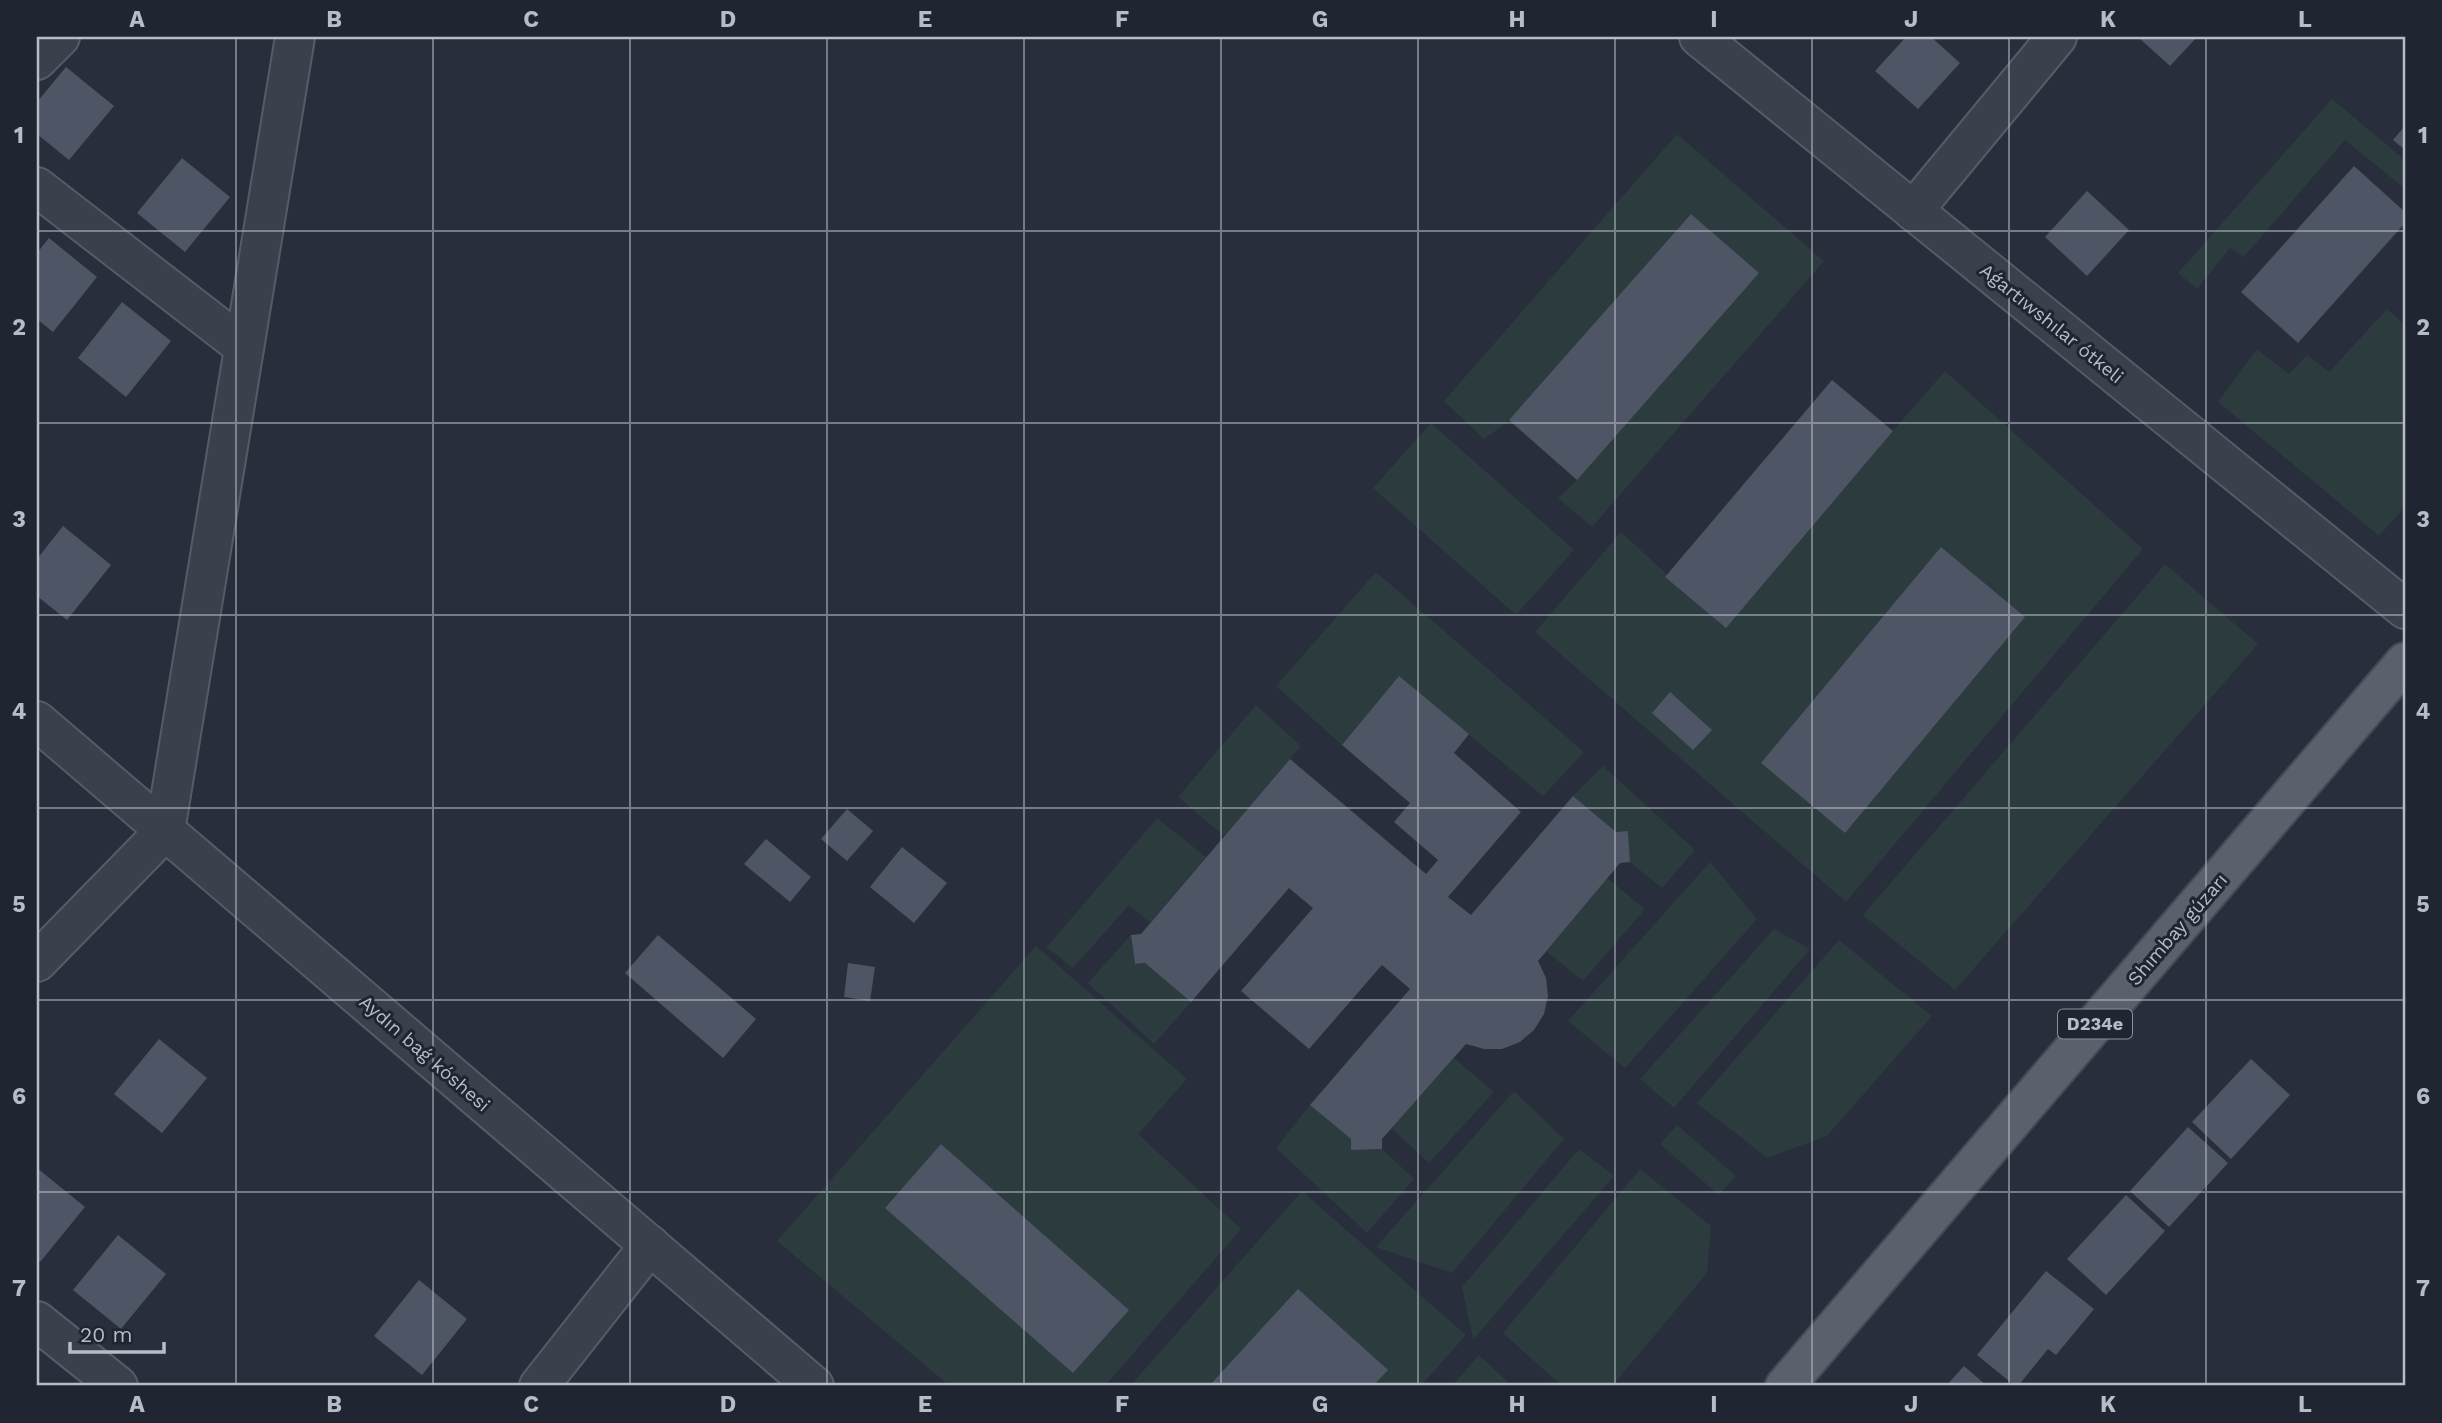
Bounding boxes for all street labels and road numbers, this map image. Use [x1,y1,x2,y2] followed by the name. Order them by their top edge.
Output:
[1975,258,2128,388] street label: Aǵartıwshılar ótkeli
[2123,869,2232,990] street label: Shımbay gúzarı
[355,990,495,1116] street label: Aydın baǵ kóshesi
[2058,1009,2132,1038] road number: D234e

